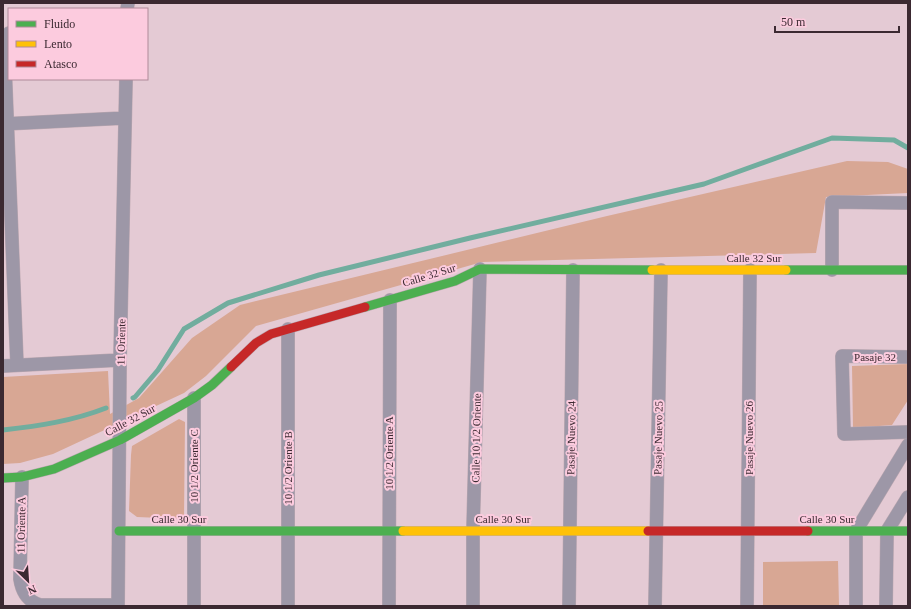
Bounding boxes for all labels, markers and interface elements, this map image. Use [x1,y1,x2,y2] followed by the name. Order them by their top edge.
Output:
[8,8,148,80] legend
[775,8,899,34] scale bar
[781,15,806,29] text: 50 m
[44,17,75,31] text: Fluido
[44,37,72,51] text: Lento
[44,57,77,71] text: Atasco
[727,252,782,264] street label: Calle 32 Sur
[401,261,457,289] street label: Calle 32 Sur
[115,319,127,365] street label: 11 Oriente
[854,351,896,363] street label: Pasaje 32
[469,393,483,483] street label: Calle 10 1/2 Oriente
[564,400,578,475] street label: Pasaje Nuevo 24
[651,400,665,475] street label: Pasaje Nuevo 25
[743,401,755,475] street label: Pasaje Nuevo 26
[103,402,157,438] street label: Calle 32 Sur
[383,416,395,490] street label: 10 1/2 Oriente A
[188,429,200,503] street label: 10 1/2 Oriente C
[282,431,294,505] street label: 10 1/2 Oriente B
[15,497,27,553] street label: 11 Oriente A
[152,513,207,525] street label: Calle 30 Sur
[476,513,531,525] street label: Calle 30 Sur
[800,513,855,525] street label: Calle 30 Sur
[8,561,48,601] north arrow
[26,583,38,597] text: N

